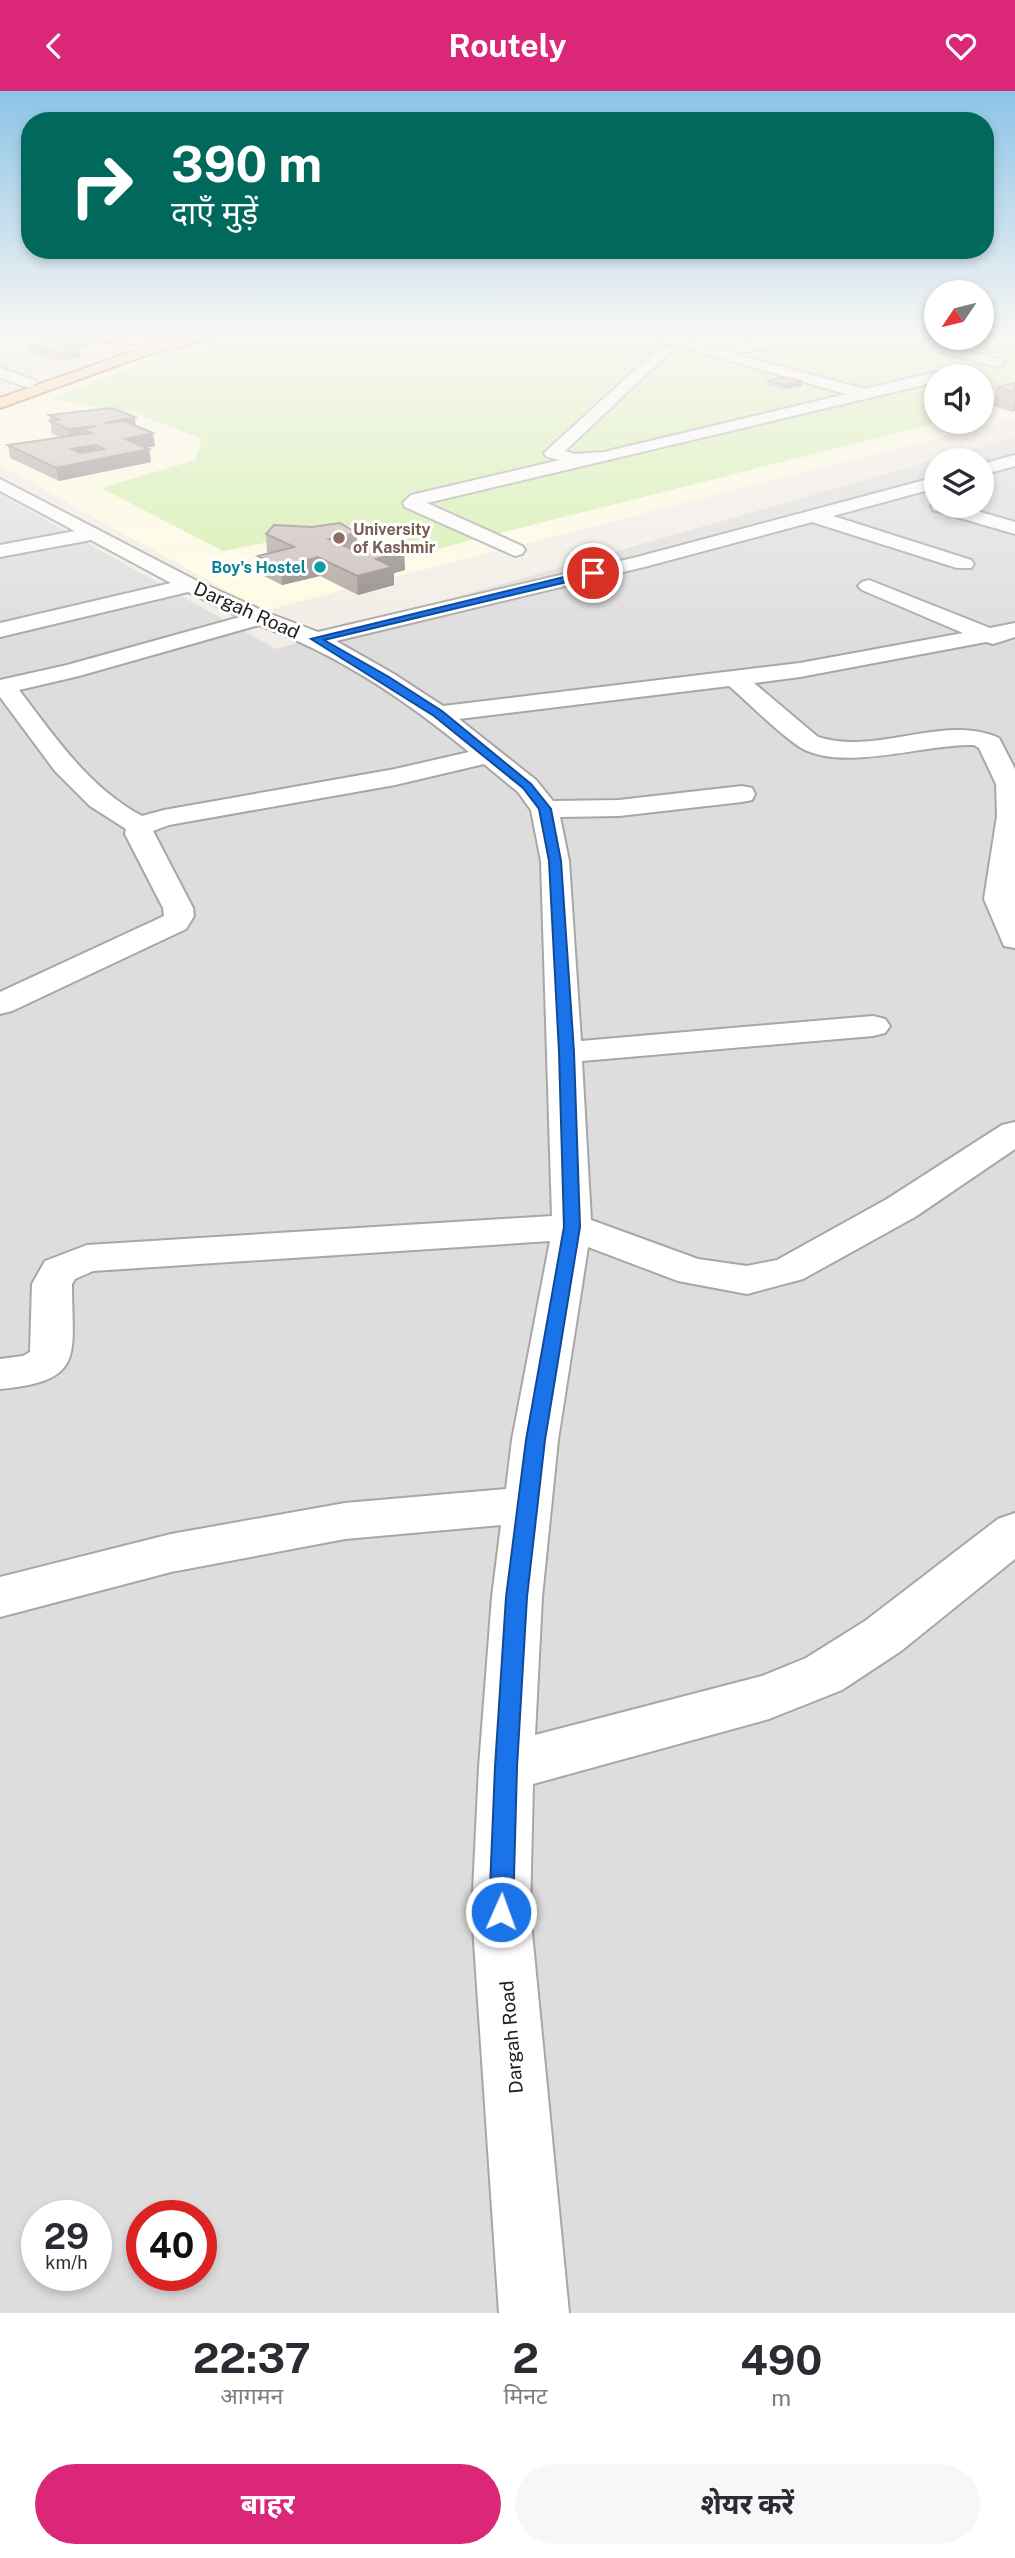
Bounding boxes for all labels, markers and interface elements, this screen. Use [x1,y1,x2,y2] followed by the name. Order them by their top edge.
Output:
[35,27,73,65] icon: back
[449,27,567,64] text: Routely
[942,27,980,65] icon: heart
[171,135,322,193] text: 390 m
[56,140,147,231] icon: right
[171,194,258,231] text: दाएँ मुड़ें
[924,280,994,350] north arrow
[924,280,994,518] map controls
[924,364,994,434] button: sound
[924,448,994,518] button: layers
[353,520,436,557] place label: University of Kashmir
[331,530,347,546] marker: University of Kashmir
[563,543,623,603] pin
[574,554,612,592] icon: arrive
[211,558,306,577] place label: Boy's Hostel
[312,559,328,575] marker: Boy's Hostel
[191,577,303,643] street label: Dargah Road
[464,1875,538,1949] position arrow
[495,1980,527,2094] street label: Dargah Road
[126,2200,217,2291] speed limit sign: 40
[44,2216,89,2257] text: 29
[45,2252,88,2273] text: km/h
[193,2333,311,2382] text: 22:37
[512,2333,539,2382] text: 2
[740,2335,822,2384] text: 490
[220,2382,283,2409] text: आगमन
[503,2382,548,2409] text: मिनट
[771,2384,791,2411] text: m
[35,2464,501,2544] button: बाहर
[515,2464,980,2544] button: शेयर करें

